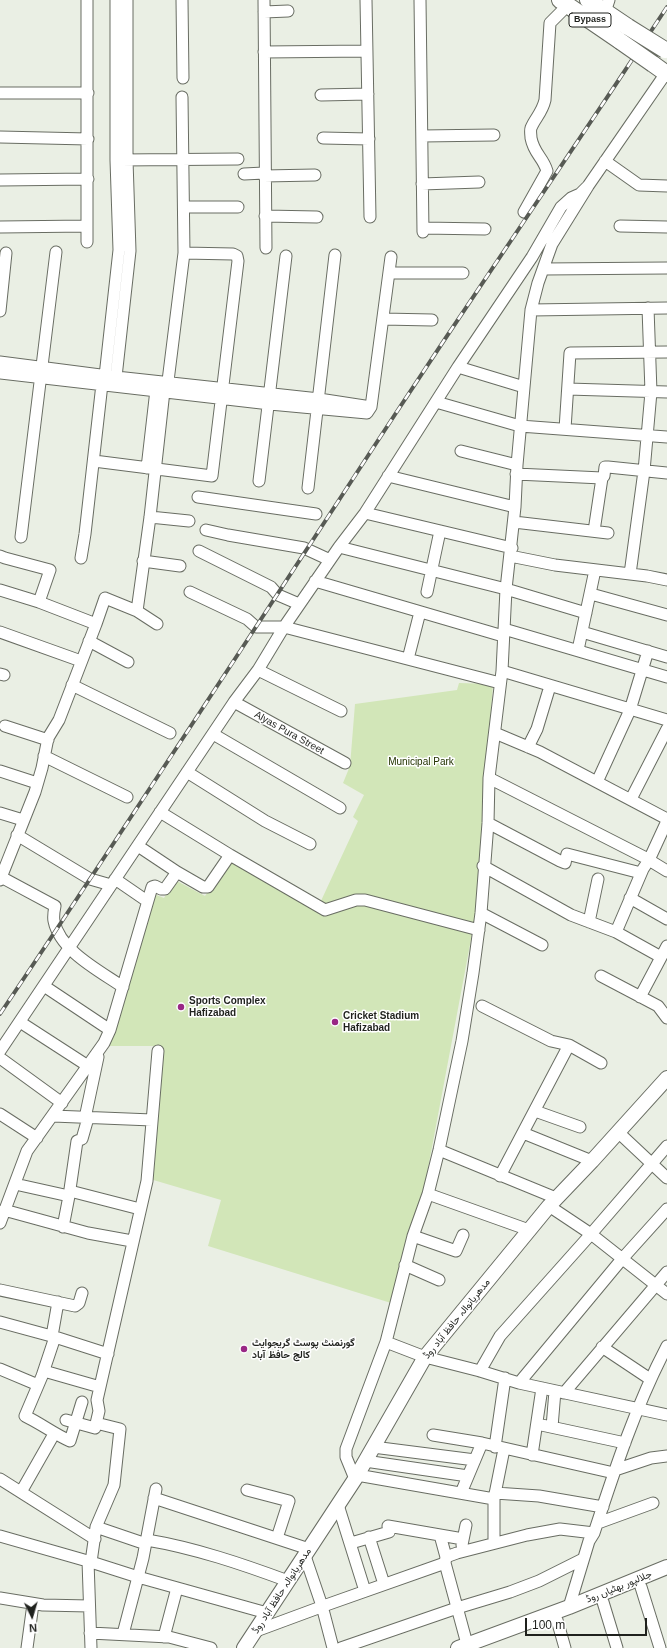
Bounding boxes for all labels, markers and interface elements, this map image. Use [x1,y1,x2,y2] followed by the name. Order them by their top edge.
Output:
[569,13,611,27] road number: Bypass
[252,709,326,757] street label: Alyas Pura Street
[388,756,454,768] park label: Municipal Park
[189,995,266,1018] place label: Sports Complex Hafizabad
[176,1002,186,1012] marker: Sports Complex Hafizabad
[343,1010,419,1034] place label: Cricket Stadium Hafizabad
[330,1017,340,1027] marker: Cricket Stadium Hafizabad
[421,1277,493,1361] street label: مدھریانوالہ حافظ آباد روڈ
[252,1337,355,1360] place label: گورنمنٹ پوسٹ گریجوایٹ کالج حافظ آباد
[239,1344,249,1354] marker: گورنمنٹ پوسٹ گریجوایٹ کالج حافظ آباد
[250,1546,314,1636] street label: مدھریانوالہ حافظ آباد روڈ
[584,1568,654,1606] street label: جلالپور بھٹیاں روڈ
[12,1596,52,1636] north arrow
[527,1610,649,1636] scale bar
[532,1618,565,1632] text: 100 m
[29,1622,38,1634] text: N

